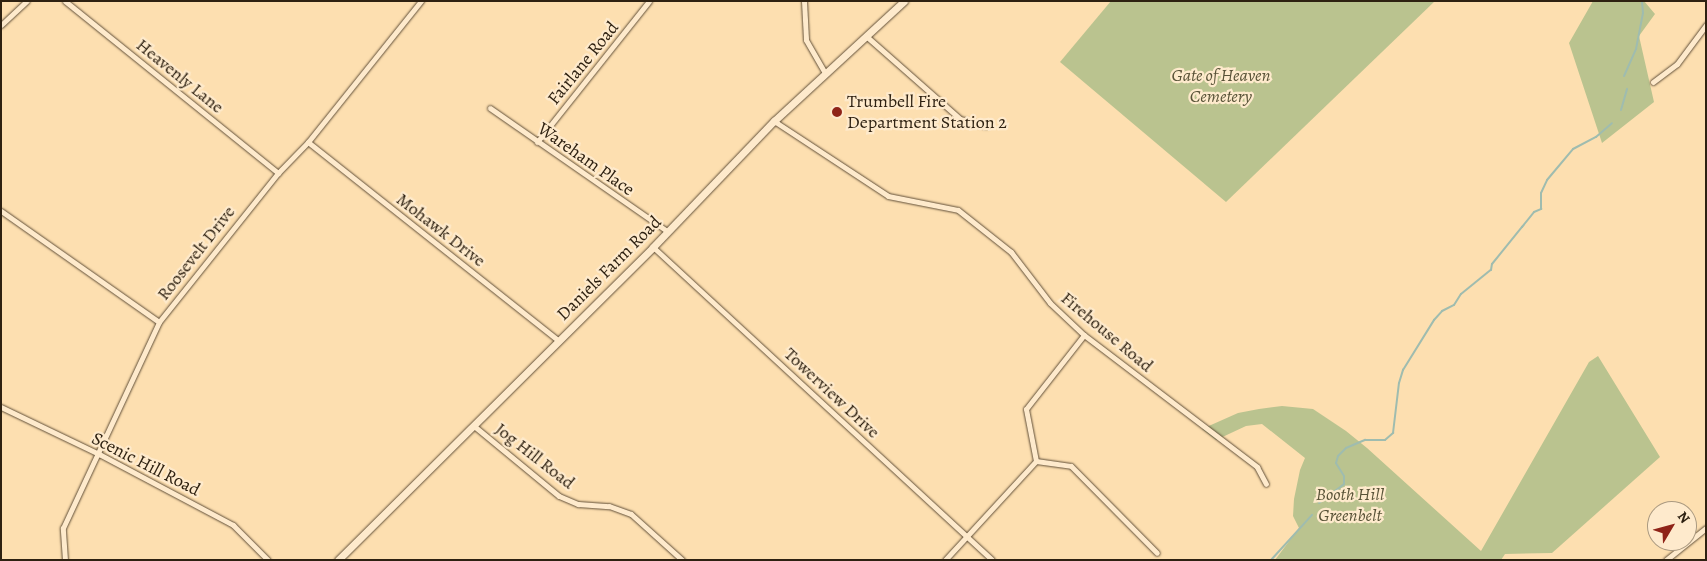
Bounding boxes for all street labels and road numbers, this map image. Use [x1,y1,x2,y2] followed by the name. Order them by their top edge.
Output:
[543,17,623,109] street label: Fairlane Road
[132,34,228,118] street label: Heavenly Lane
[533,118,639,200] street label: Wareham Place
[392,189,490,271] street label: Mohawk Drive
[152,202,240,304] street label: Roosevelt Drive
[552,211,666,325] street label: Daniels Farm Road
[1057,287,1157,377] street label: Firehouse Road
[780,343,884,443] street label: Towerview Drive
[491,418,579,494] street label: Jog Hill Road
[88,427,204,501] street label: Scenic Hill Road

